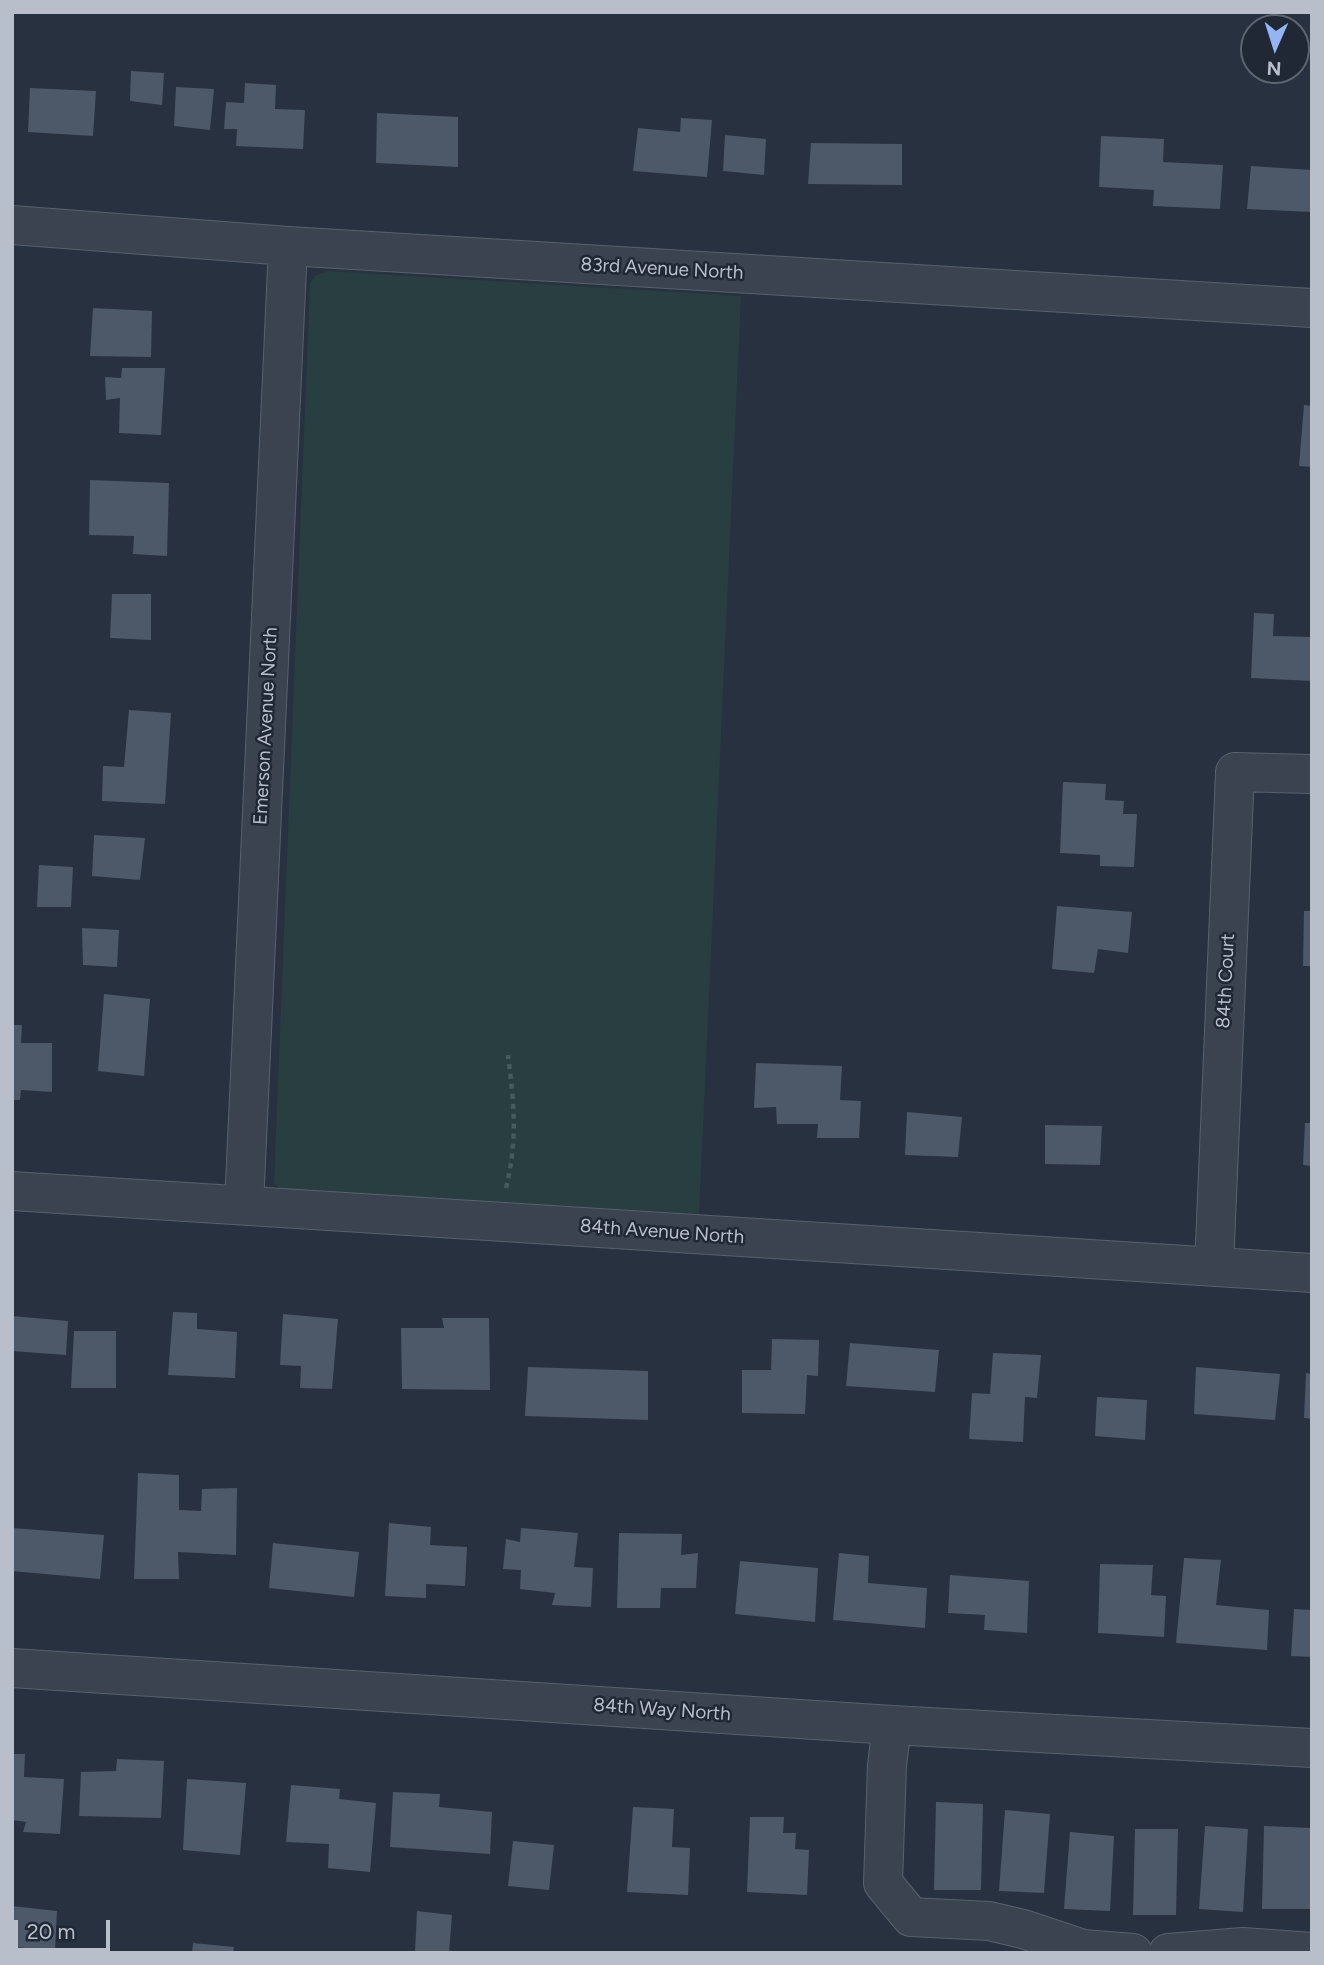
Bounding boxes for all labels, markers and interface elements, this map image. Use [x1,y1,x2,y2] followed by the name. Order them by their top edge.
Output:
[1240,14,1310,84] north arrow
[1266,57,1282,80] text: N
[580,253,744,285] street label: 83rd Avenue North
[249,626,283,826] street label: Emerson Avenue North
[1212,933,1240,1029] street label: 84th Court
[579,1215,745,1249] street label: 84th Avenue North
[593,1694,731,1726] street label: 84th Way North
[18,1906,114,1950] scale bar
[27,1919,75,1944] text: 20 m

